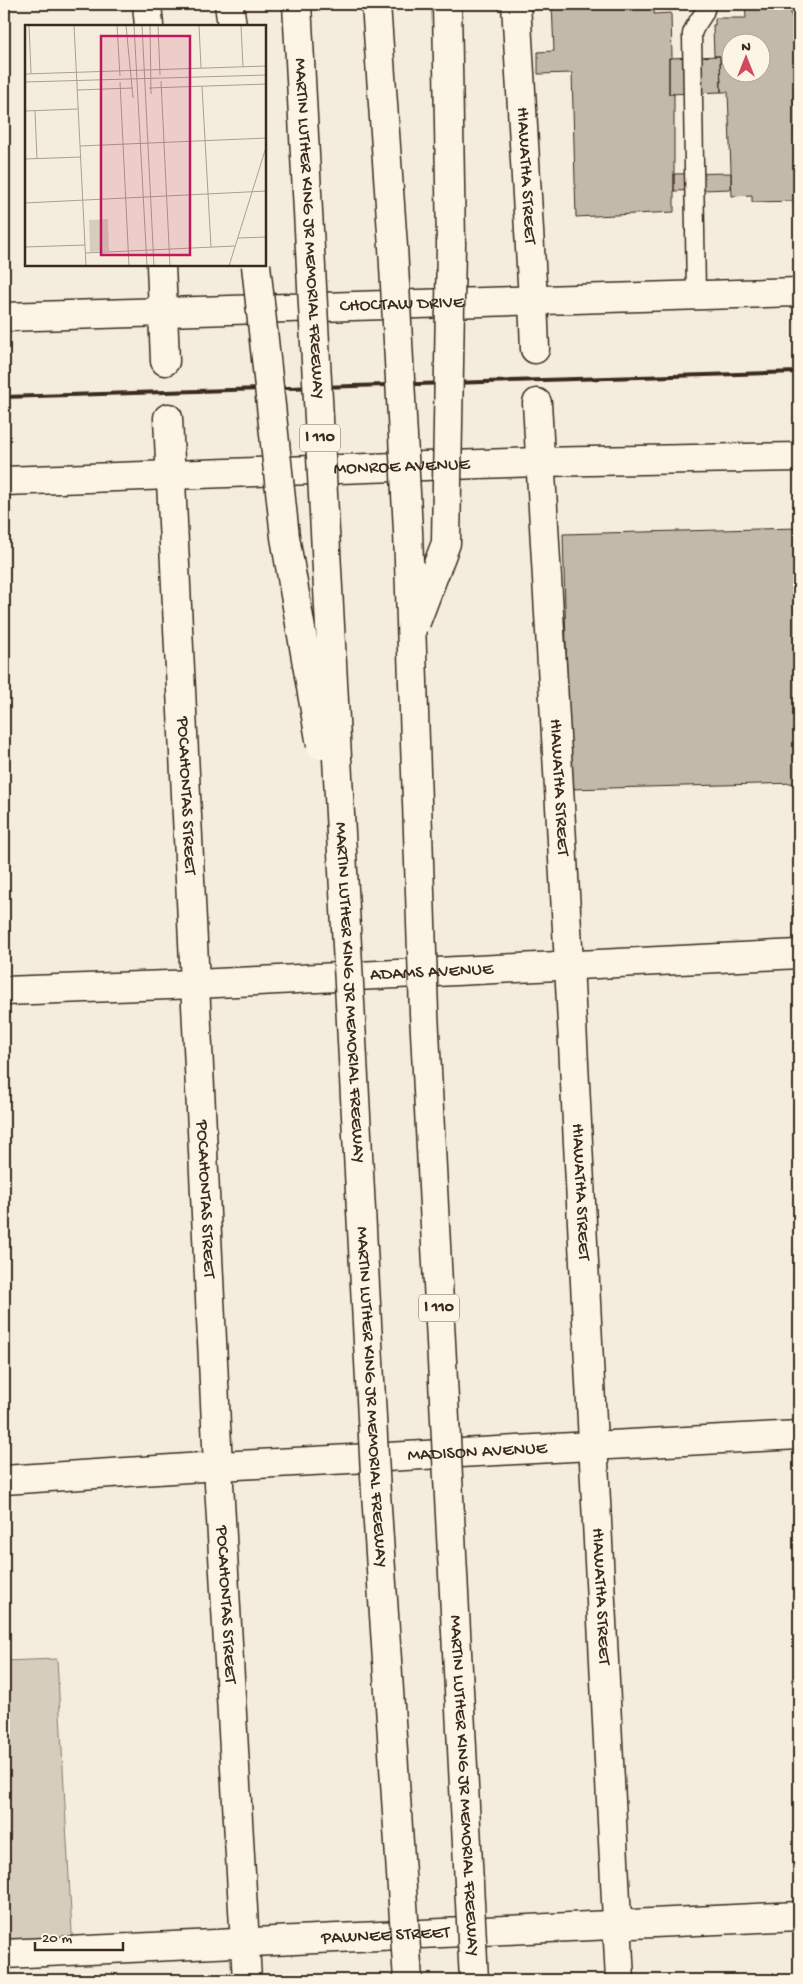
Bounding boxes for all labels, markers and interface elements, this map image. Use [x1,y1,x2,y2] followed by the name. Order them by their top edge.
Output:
[25,25,266,266] inset map
[720,32,770,82] north arrow
[741,39,751,56] text: N
[289,58,328,400] street label: MARTIN LUTHER KING JR MEMORIAL FREEWAY
[511,107,540,246] street label: HIAWATHA STREET
[339,292,465,317] street label: CHOCTAW DRIVE
[300,424,340,452] road number: I 110
[333,454,471,480] street label: MONROE AVENUE
[172,715,200,876] street label: POCAHONTAS STREET
[545,718,573,858] street label: HIAWATHA STREET
[330,821,369,1164] street label: MARTIN LUTHER KING JR MEMORIAL FREEWAY
[369,959,494,986] street label: ADAMS AVENUE
[191,1119,220,1280] street label: POCAHONTAS STREET
[567,1123,594,1262] street label: HIAWATHA STREET
[351,1226,391,1568] street label: MARTIN LUTHER KING JR MEMORIAL FREEWAY
[419,1295,459,1322] road number: I 110
[407,1438,548,1466] street label: MADISON AVENUE
[211,1524,241,1685] street label: POCAHONTAS STREET
[587,1527,615,1666] street label: HIAWATHA STREET
[445,1615,483,1957] street label: MARTIN LUTHER KING JR MEMORIAL FREEWAY
[35,1919,122,1951] scale bar
[320,1922,451,1949] street label: PAWNEE STREET
[42,1930,72,1948] text: 20 m

